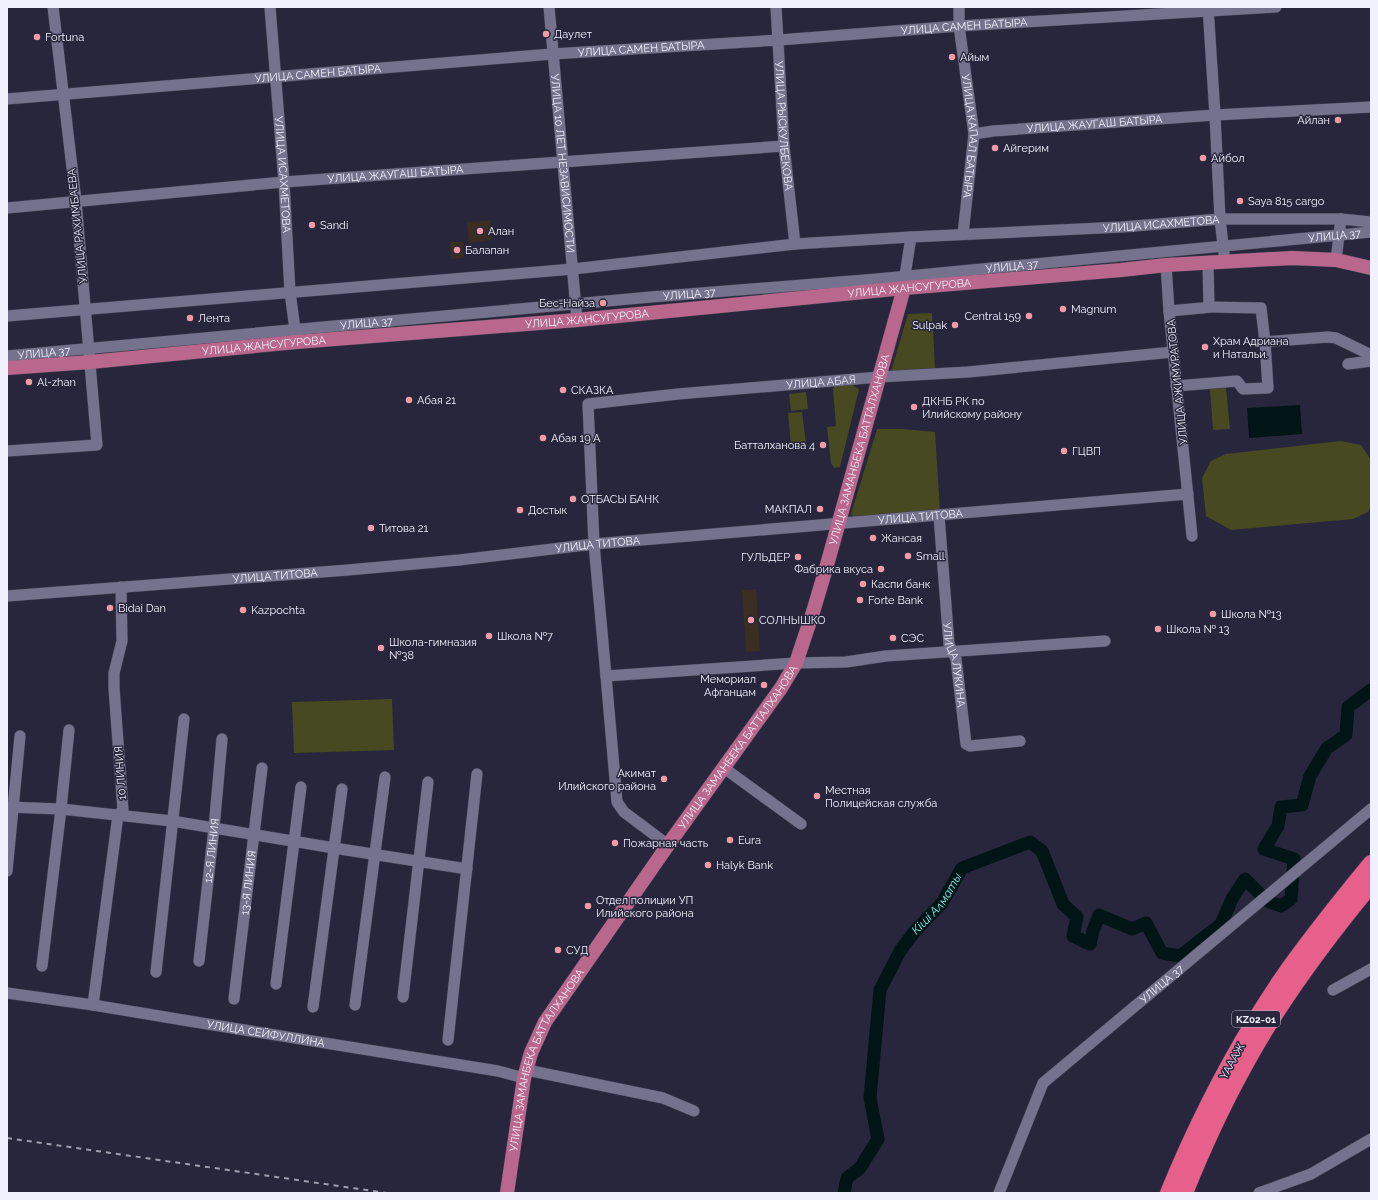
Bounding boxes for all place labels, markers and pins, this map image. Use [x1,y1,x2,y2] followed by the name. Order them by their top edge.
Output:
[554,28,593,41] place label: Даулет
[541,29,551,39] marker: Даулет
[45,31,84,44] place label: Fortuna
[32,32,42,42] marker: Fortuna
[960,51,989,64] place label: Айым
[947,52,957,62] marker: Айым
[1297,114,1330,127] place label: Айлан
[1333,115,1343,125] marker: Айлан
[1003,142,1049,155] place label: Айгерим
[990,143,1000,153] marker: Айгерим
[1211,152,1244,165] place label: Айбол
[1198,153,1208,163] marker: Айбол
[1248,195,1325,208] place label: Saya 815 cargo
[1235,196,1245,206] marker: Saya 815 cargo
[320,219,348,232] place label: Sandi
[307,220,317,230] marker: Sandi
[488,225,514,238] place label: Алан
[475,226,485,236] marker: Алан
[465,244,509,257] place label: Балапан
[452,245,462,255] marker: Балапан
[539,297,595,310] place label: Бес-Найза
[598,298,608,308] marker: Бес-Найза
[1071,303,1116,316] place label: Magnum
[1058,304,1068,314] marker: Magnum
[965,310,1021,323] place label: Central 159
[1024,311,1034,321] marker: Central 159
[198,312,230,325] place label: Лента
[185,313,195,323] marker: Лента
[912,319,947,332] place label: Sulpak
[950,320,960,330] marker: Sulpak
[1213,335,1288,361] place label: Храм Адриана и Натальи.
[1200,342,1210,352] marker: Храм Адриана и Натальи.
[37,376,76,389] place label: Al-zhan
[24,377,34,387] marker: Al-zhan
[571,384,614,397] place label: СКАЗКА
[558,385,568,395] marker: СКАЗКА
[417,394,456,407] place label: Абая 21
[404,395,414,405] marker: Абая 21
[922,395,1022,421] place label: ДКНБ РК по Илийскому району
[909,402,919,412] marker: ДКНБ РК по Илийскому району
[551,432,601,445] place label: Абая 19 А
[538,433,548,443] marker: Абая 19 А
[734,439,815,452] place label: Батталханова 4
[818,440,828,450] marker: Батталханова 4
[1072,445,1101,458] place label: ГЦВП
[1059,446,1069,456] marker: ГЦВП
[581,493,659,506] place label: ОТБАСЫ БАНК
[568,494,578,504] marker: ОТБАСЫ БАНК
[765,503,812,516] place label: МАКПАЛ
[528,504,568,517] place label: Достык
[815,504,825,514] marker: МАКПАЛ
[515,505,525,515] marker: Достык
[379,522,428,535] place label: Титова 21
[366,523,376,533] marker: Титова 21
[881,532,922,545] place label: Жансая
[868,533,878,543] marker: Жансая
[916,550,945,563] place label: Small
[741,551,790,564] place label: ГУЛЬДЕР
[903,551,913,561] marker: Small
[793,552,803,562] marker: ГУЛЬДЕР
[794,563,873,576] place label: Фабрика вкуса
[876,564,886,574] marker: Фабрика вкуса
[871,578,931,591] place label: Каспи банк
[858,579,868,589] marker: Каспи банк
[868,594,923,607] place label: Forte Bank
[855,595,865,605] marker: Forte Bank
[118,602,166,615] place label: Bidai Dan
[105,603,115,613] marker: Bidai Dan
[251,604,305,617] place label: Kazpochta
[238,605,248,615] marker: Kazpochta
[1221,608,1282,621] place label: Школа №13
[1208,609,1218,619] marker: Школа №13
[759,614,825,627] place label: СОЛНЫШКО
[746,615,756,625] marker: СОЛНЫШКО
[1166,623,1230,636] place label: Школа № 13
[1153,624,1163,634] marker: Школа № 13
[497,630,553,643] place label: Школа №7
[484,631,494,641] marker: Школа №7
[901,632,924,645] place label: СЭС
[888,633,898,643] marker: СЭС
[389,636,477,662] place label: Школа-гимназия №38
[376,643,386,653] marker: Школа-гимназия №38
[700,673,756,699] place label: Мемориал Афганцам
[759,680,769,690] marker: Мемориал Афганцам
[558,767,657,793] place label: Акимат Илийского района
[659,774,669,784] marker: Акимат Илийского района
[825,784,937,810] place label: Местная Полицейская служба
[812,791,822,801] marker: Местная Полицейская служба
[738,834,761,847] place label: Eura
[725,835,735,845] marker: Eura
[623,837,709,850] place label: Пожарная часть
[610,838,620,848] marker: Пожарная часть
[716,859,773,872] place label: Halyk Bank
[703,860,713,870] marker: Halyk Bank
[596,894,694,920] place label: Отдел полиции УП Илийского района
[583,901,593,911] marker: Отдел полиции УП Илийского района
[566,944,589,957] place label: СУД
[553,945,563,955] marker: СУД

